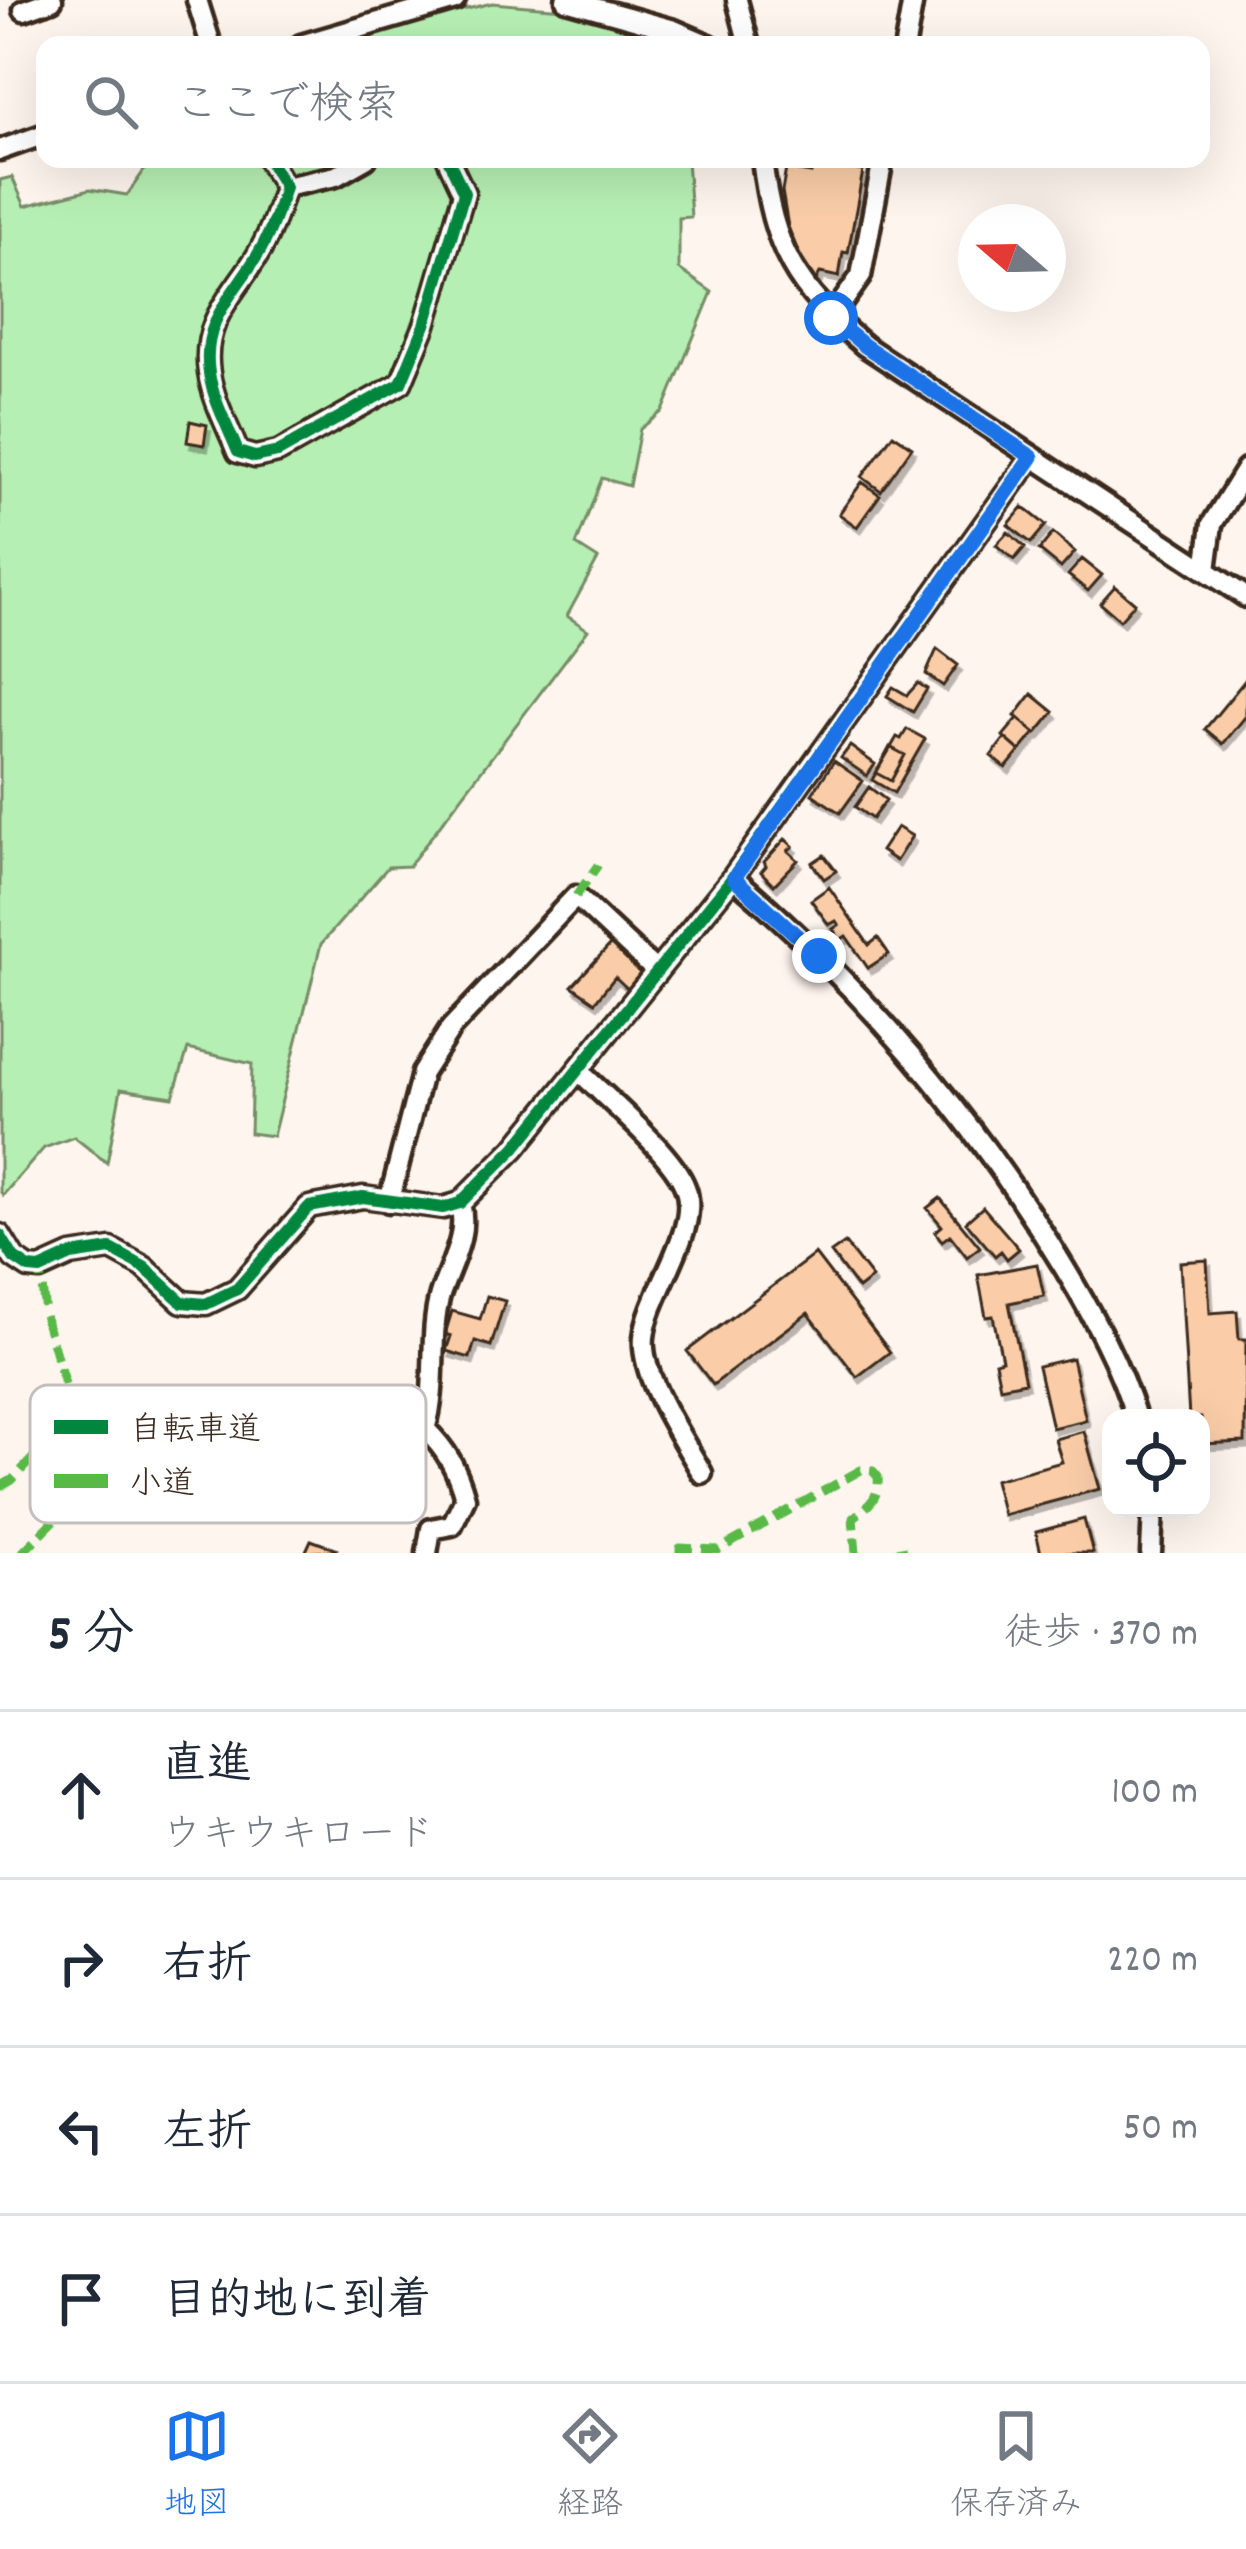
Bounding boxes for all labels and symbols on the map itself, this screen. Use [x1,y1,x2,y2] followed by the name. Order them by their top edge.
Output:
[958,204,1066,312] north arrow
[804,291,858,345] route start
[792,929,846,983] route end
[30,1385,426,1523] legend
[129,1409,261,1456] text: 自転車道
[129,1463,195,1510] text: 小道

